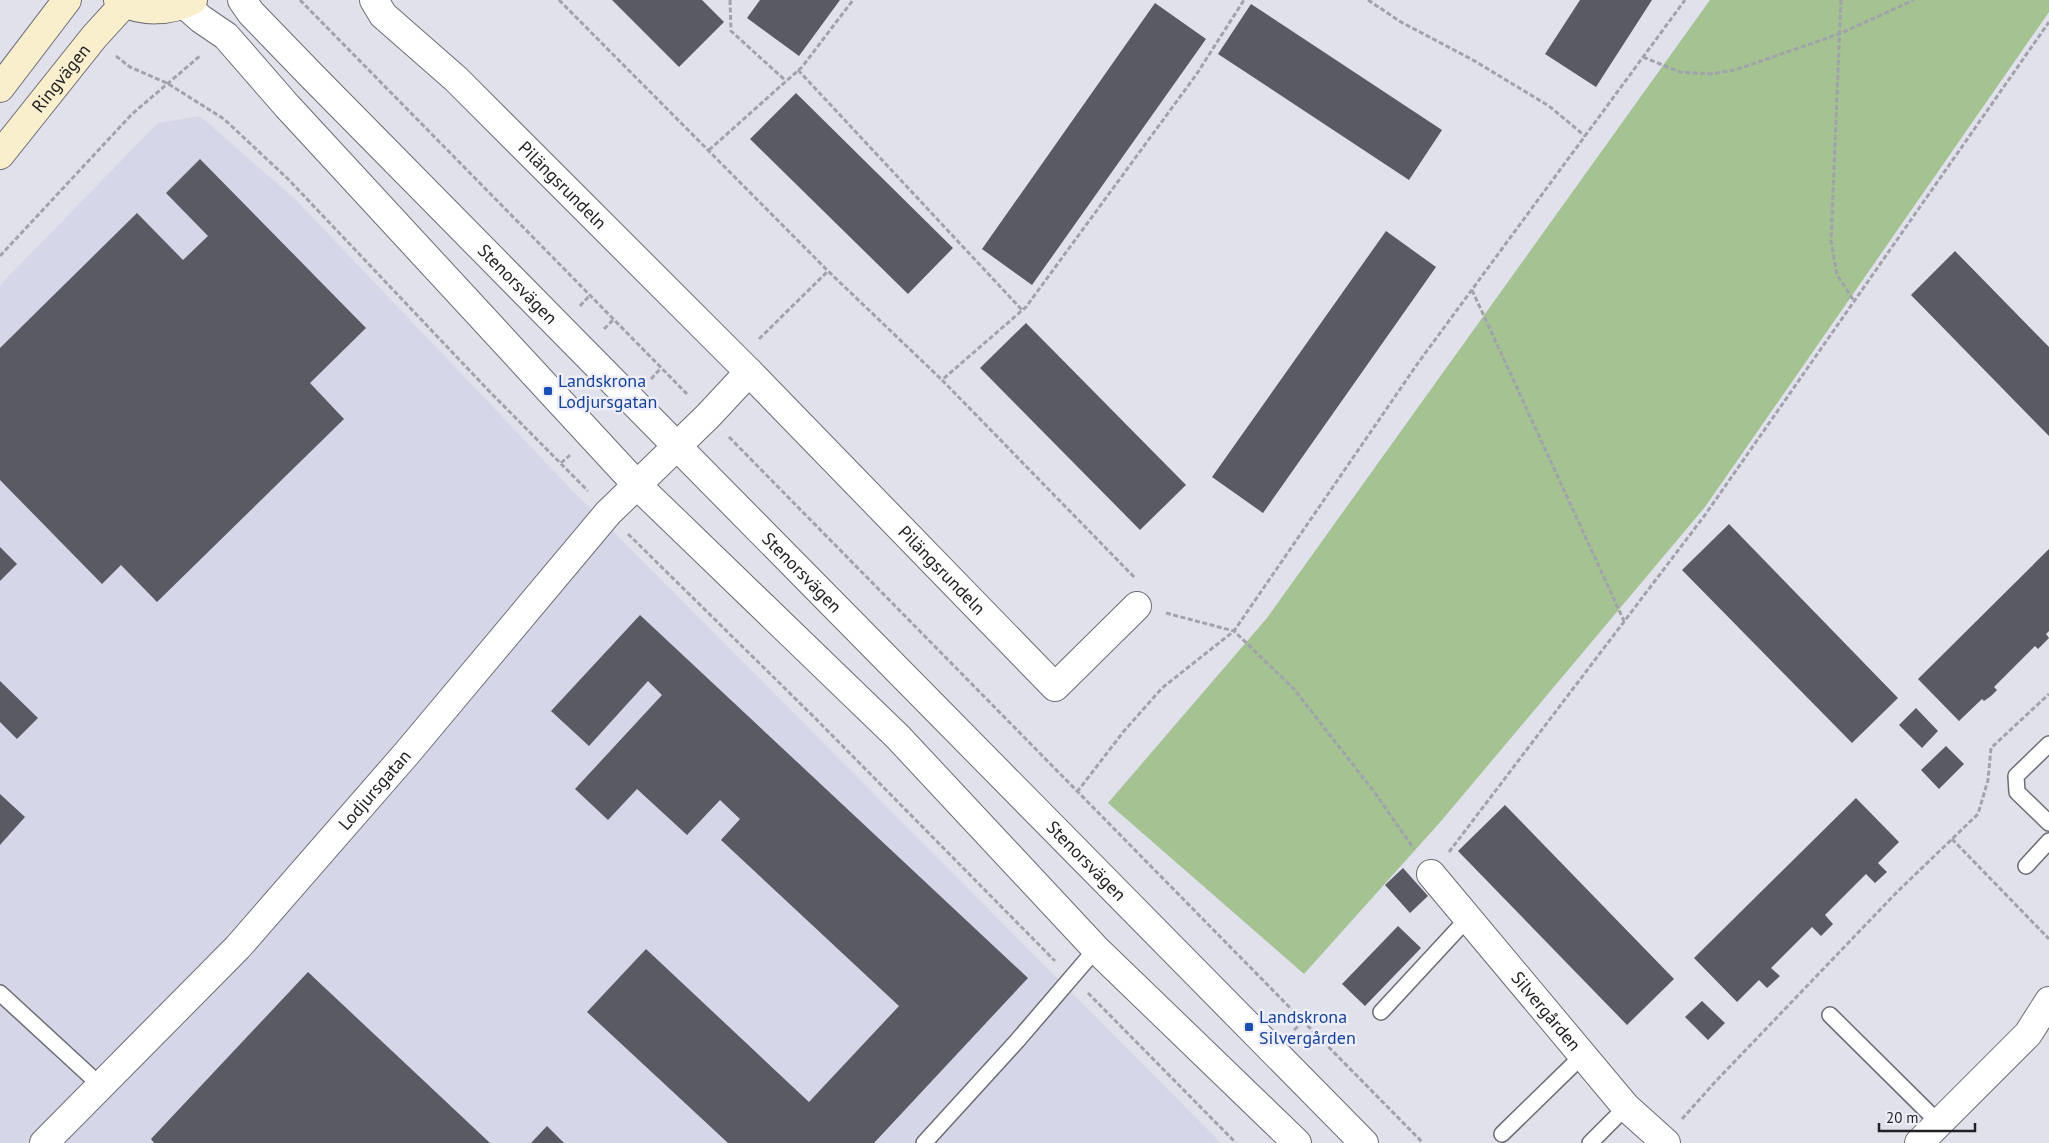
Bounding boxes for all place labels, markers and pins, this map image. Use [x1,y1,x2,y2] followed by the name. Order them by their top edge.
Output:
[558,369,657,413] place label: Landskrona Lodjursgatan
[542,385,554,397] marker: Landskrona Lodjursgatan
[1259,1005,1356,1049] place label: Landskrona Silvergården
[1243,1021,1255,1033] marker: Landskrona Silvergården

